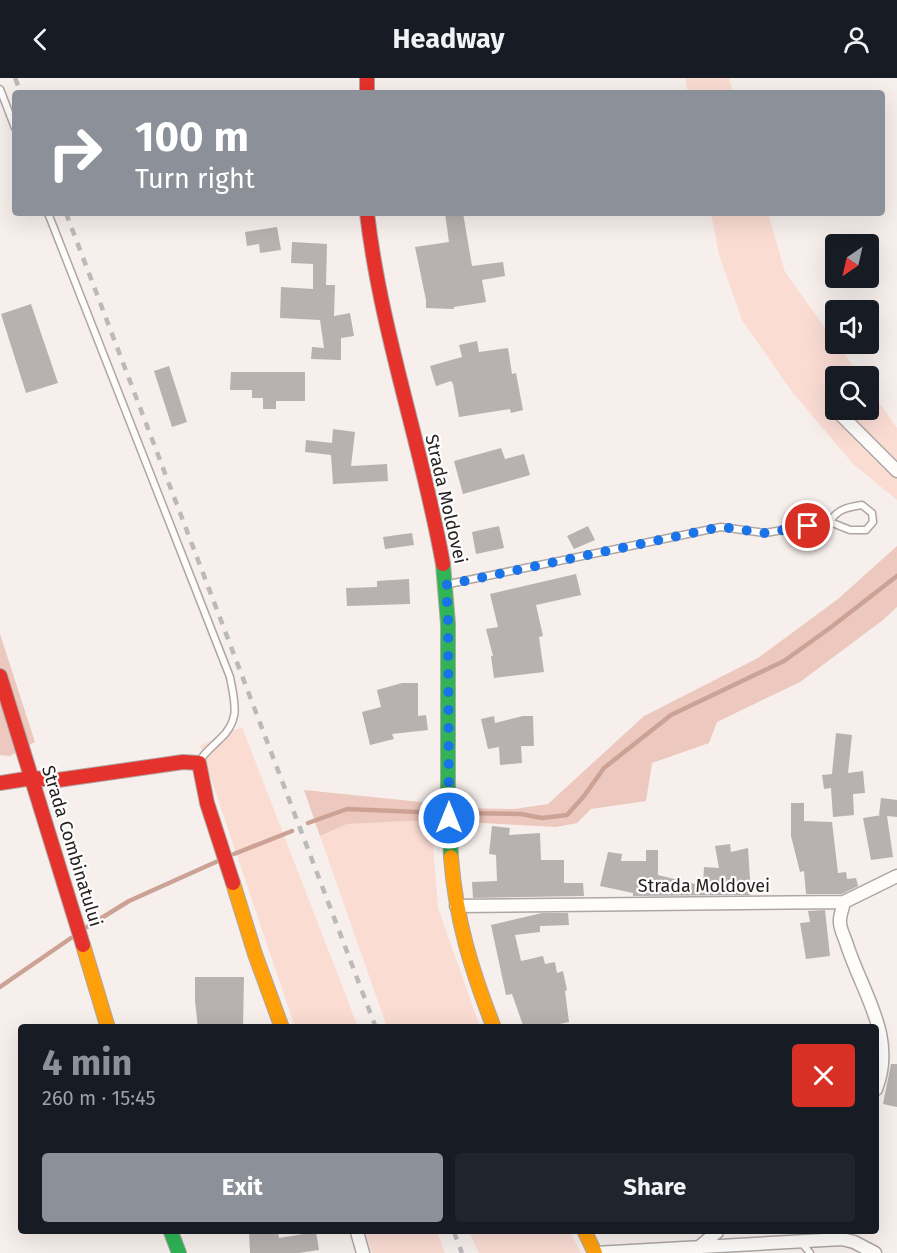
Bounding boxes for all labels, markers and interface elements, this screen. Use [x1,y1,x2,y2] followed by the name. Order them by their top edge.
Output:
[24,23,57,56] icon: back
[393,23,504,55] text: Headway
[840,23,873,56] icon: person
[135,112,249,162] text: 100 m
[36,114,114,192] icon: right
[135,163,255,195] text: Turn right
[825,234,879,288] north arrow
[825,234,879,420] map controls
[825,300,879,354] button: sound
[825,366,879,420] button: search
[420,432,472,566] street label: Strada Moldovei
[782,500,833,551] pin
[791,509,824,542] icon: arrive
[37,763,107,929] street label: Strada Combinatului
[417,786,481,850] position arrow
[638,875,770,897] street label: Strada Moldovei
[42,1041,132,1085] text: 4 min
[792,1044,855,1107] button: close
[42,1086,155,1110] text: 260 m · 15:45
[42,1153,443,1222] button: Exit
[455,1153,855,1222] button: Share

